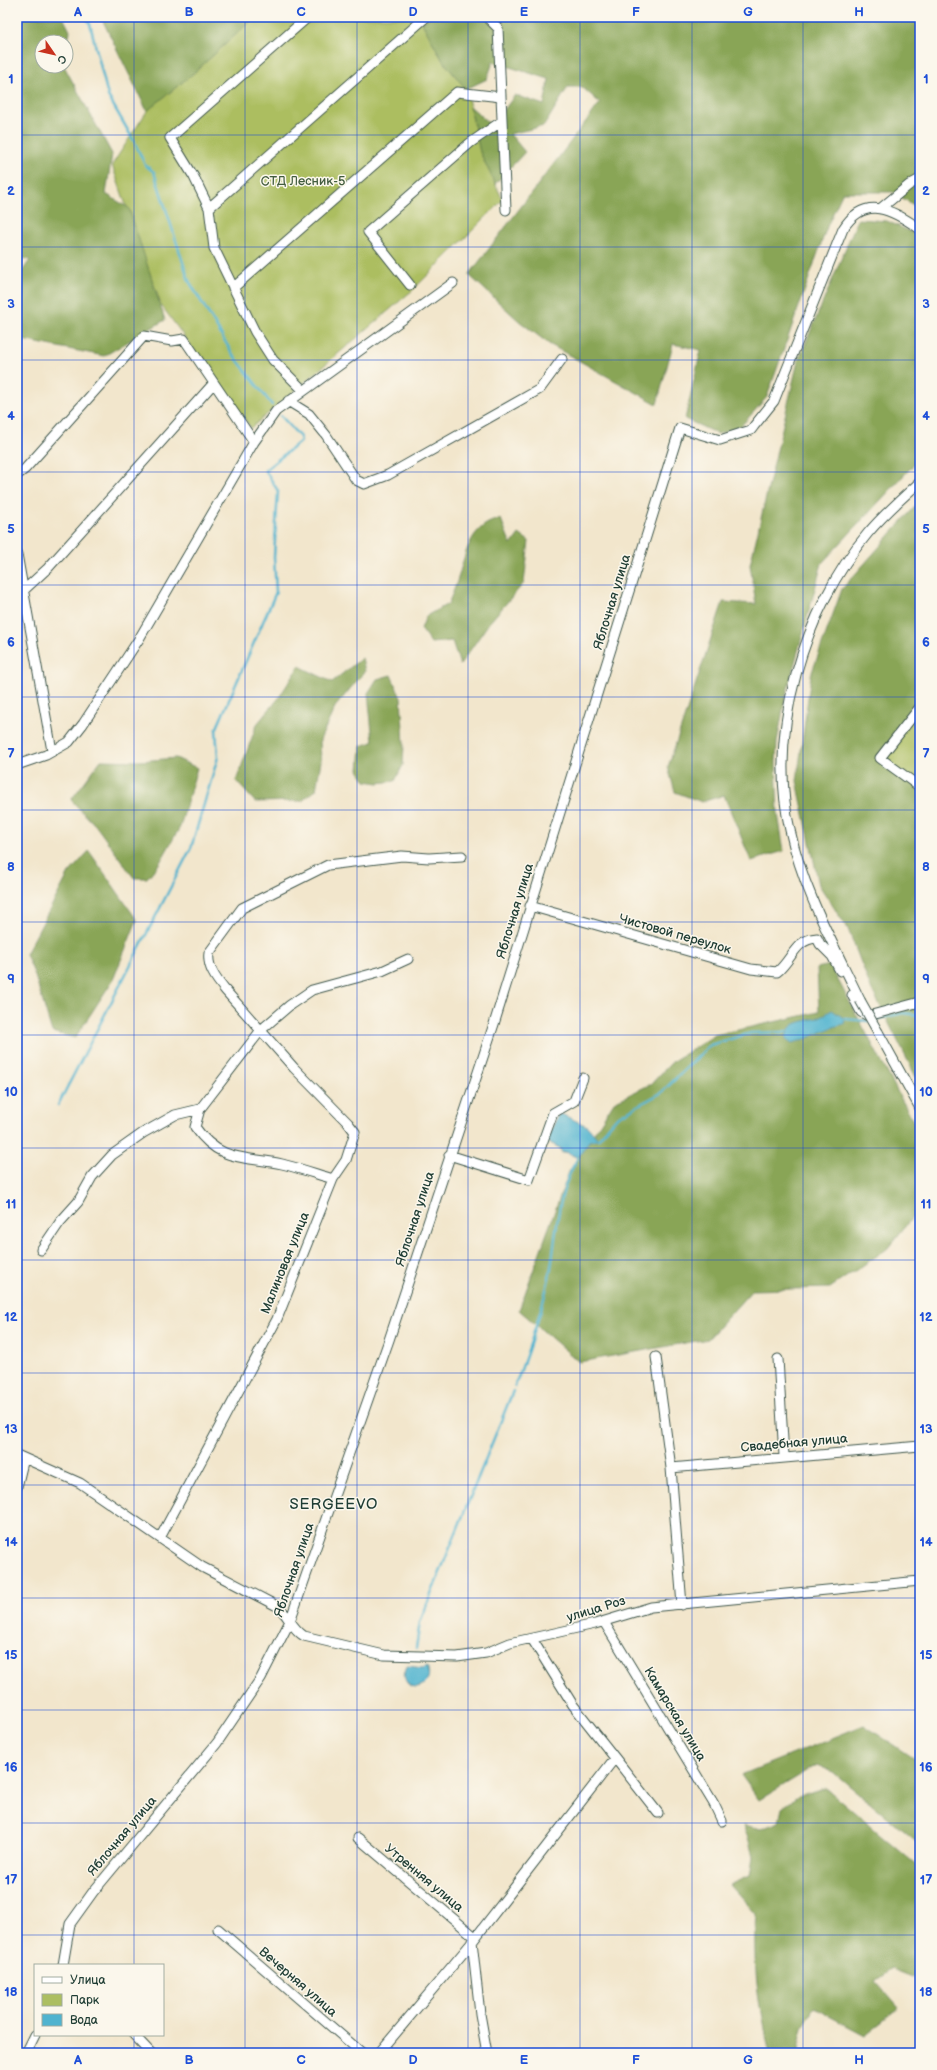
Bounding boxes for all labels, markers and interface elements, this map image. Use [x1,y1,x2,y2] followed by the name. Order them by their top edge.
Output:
[73,4,82,20] text: A
[184,4,194,20] text: B
[296,4,306,20] text: C
[408,4,418,20] text: D
[520,4,529,20] text: E
[632,4,640,20] text: F
[743,4,753,20] text: G
[854,4,864,20] text: H
[34,34,74,74] north arrow
[54,53,69,66] text: С
[8,71,14,87] text: 1
[923,71,929,87] text: 1
[261,173,345,189] park label: СТД Лесник-5
[7,183,15,199] text: 2
[922,183,930,199] text: 2
[7,296,15,312] text: 3
[922,296,930,312] text: 3
[7,408,15,424] text: 4
[922,408,930,424] text: 4
[7,521,15,537] text: 5
[922,521,930,537] text: 5
[590,552,634,652] street label: Яблочная улица
[7,634,15,650] text: 6
[922,634,930,650] text: 6
[7,746,15,762] text: 7
[922,746,930,762] text: 7
[7,859,15,875] text: 8
[922,859,930,875] text: 8
[493,861,537,961] street label: Яблочная улица
[617,910,733,958] street label: Чистовой переулок
[7,971,15,987] text: 9
[922,971,930,987] text: 9
[4,1084,18,1100] text: 10
[919,1084,933,1100] text: 10
[392,1169,438,1268] street label: Яблочная улица
[6,1196,16,1212] text: 11
[921,1196,931,1212] text: 11
[257,1209,313,1316] street label: Малиновая улица
[4,1309,18,1325] text: 12
[919,1309,933,1325] text: 12
[4,1421,18,1437] text: 13
[919,1421,933,1437] text: 13
[740,1430,848,1456] street label: Свадебная улица
[290,1495,378,1514] district label: SERGEEVO
[270,1520,318,1619] street label: Яблочная улица
[4,1534,18,1550] text: 14
[919,1534,933,1550] text: 14
[565,1592,627,1626] street label: улица Роз
[5,1647,18,1663] text: 15
[920,1647,933,1663] text: 15
[641,1664,710,1764] street label: Камарская улица
[4,1759,18,1775] text: 16
[919,1759,933,1775] text: 16
[84,1793,160,1879] street label: Яблочная улица
[381,1840,467,1916] street label: Утренняя улица
[5,1872,17,1888] text: 17
[920,1872,932,1888] text: 17
[256,1944,340,2020] street label: Вечерняя улица
[34,1964,164,2036] legend
[70,1973,106,1988] text: Улица
[4,1984,18,2000] text: 18
[919,1984,933,2000] text: 18
[70,1993,100,2008] text: Парк
[70,2013,98,2028] text: Вода
[73,2052,82,2068] text: A
[184,2052,194,2068] text: B
[296,2052,306,2068] text: C
[408,2052,418,2068] text: D
[520,2052,529,2068] text: E
[632,2052,640,2068] text: F
[743,2052,753,2068] text: G
[854,2052,864,2068] text: H

